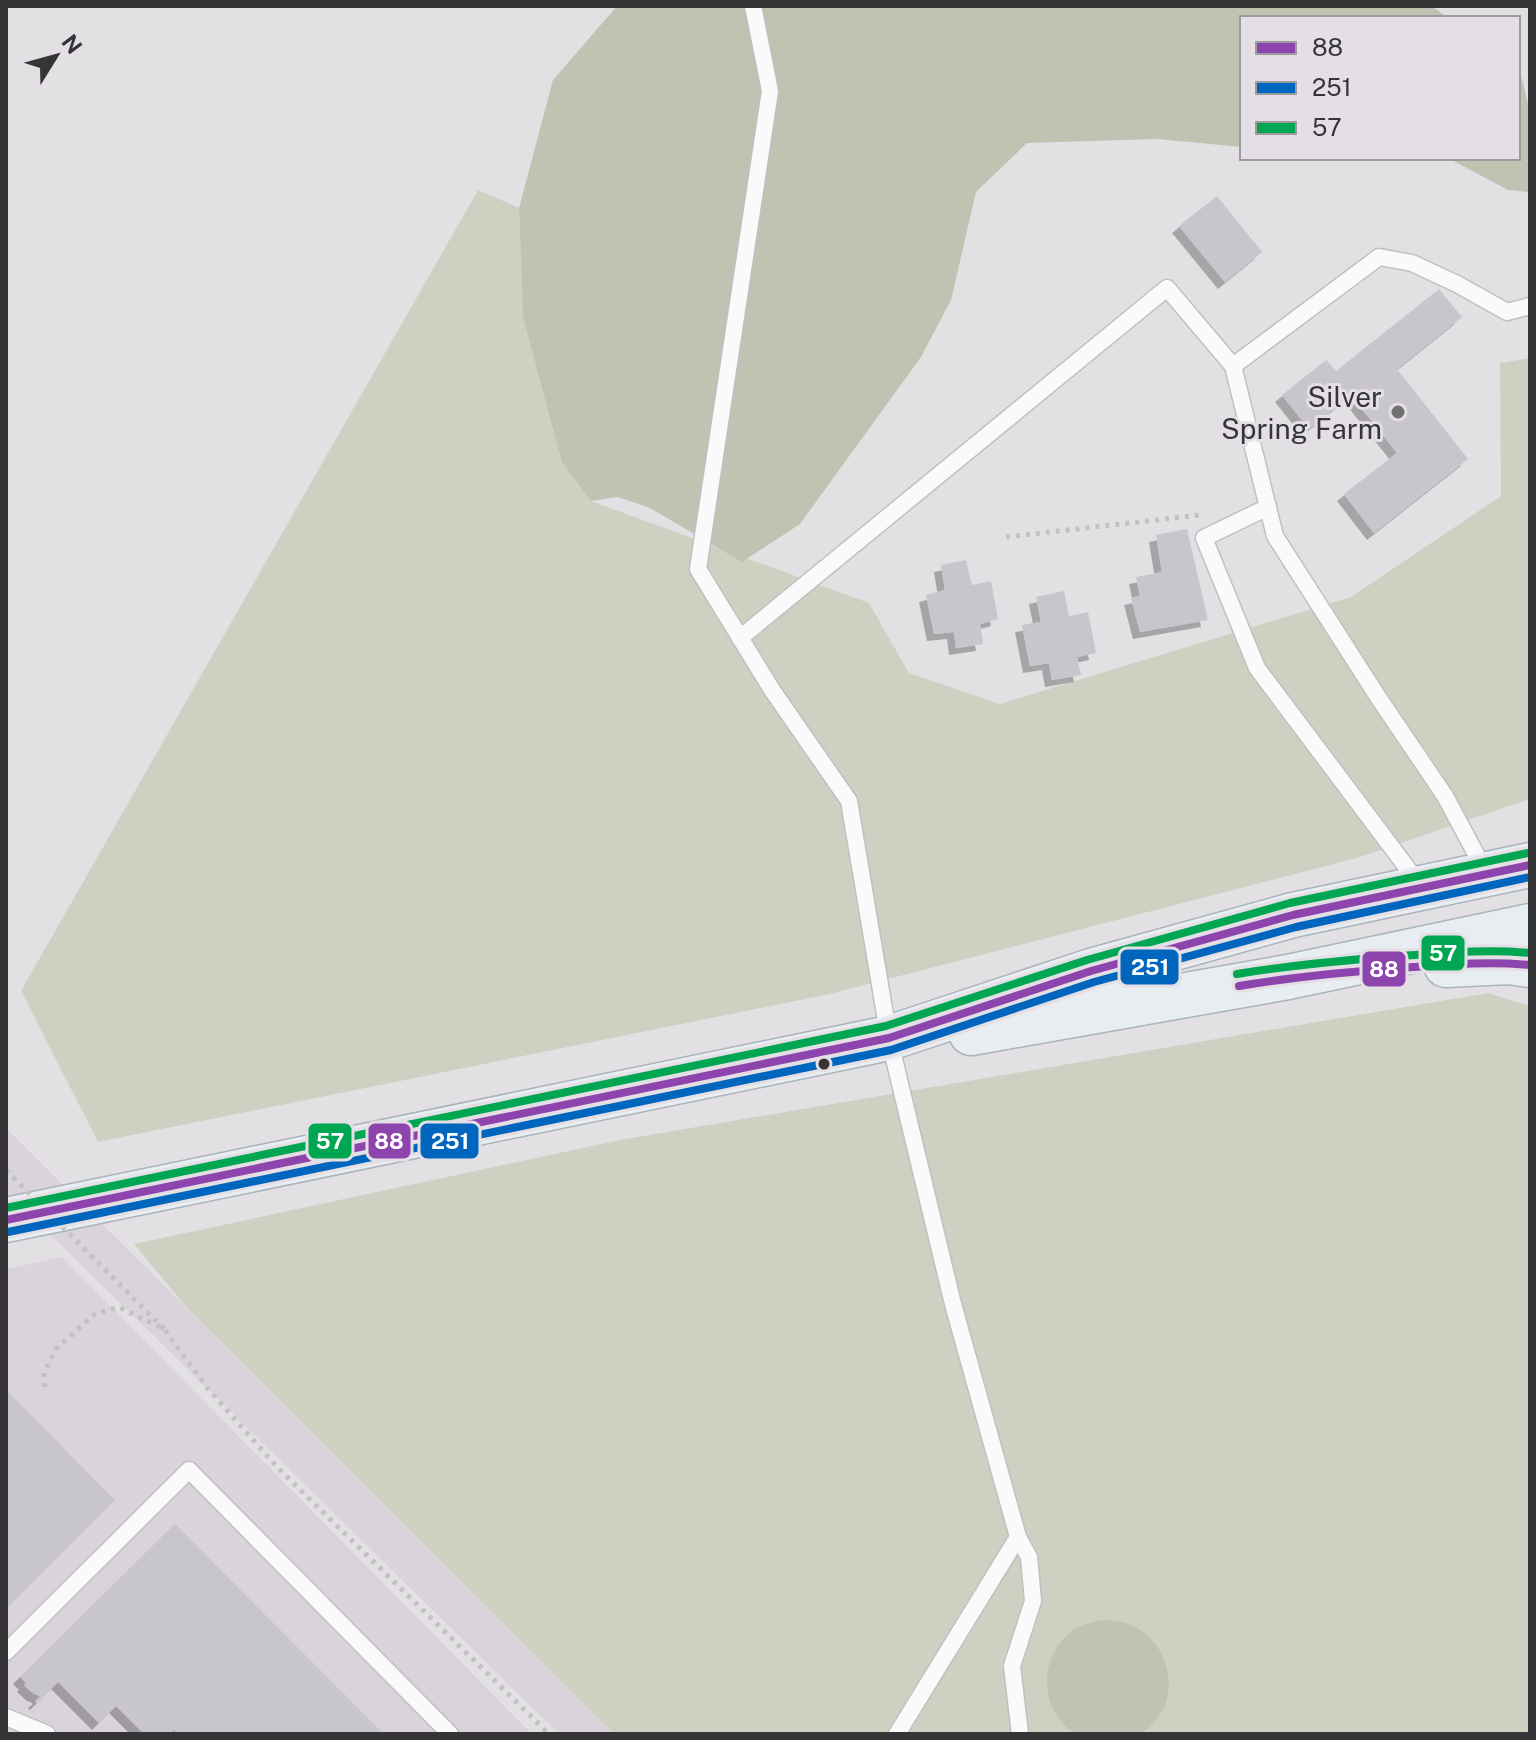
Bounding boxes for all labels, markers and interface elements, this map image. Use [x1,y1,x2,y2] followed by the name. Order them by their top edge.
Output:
[16,16,96,96] north arrow
[1240,16,1520,160] legend
[56,29,88,59] text: N
[1312,33,1343,61] text: 88
[1312,73,1351,101] text: 251
[1312,113,1342,141] text: 57
[1221,380,1382,445] place label: Silver Spring Farm
[1389,403,1407,421] marker: Silver Spring Farm
[1420,934,1466,972] line badge: 57
[1429,940,1457,966] text: 57
[1119,948,1180,986] line badge: 251
[1361,950,1407,988] line badge: 88
[1131,954,1169,980] text: 251
[1369,956,1399,982] text: 88
[816,1056,832,1072] unlabelled marker
[307,1122,353,1160] line badge: 57
[367,1122,412,1160] line badge: 88
[419,1122,480,1160] line badge: 251
[316,1128,344,1154] text: 57
[374,1128,404,1154] text: 88
[431,1128,469,1154] text: 251

